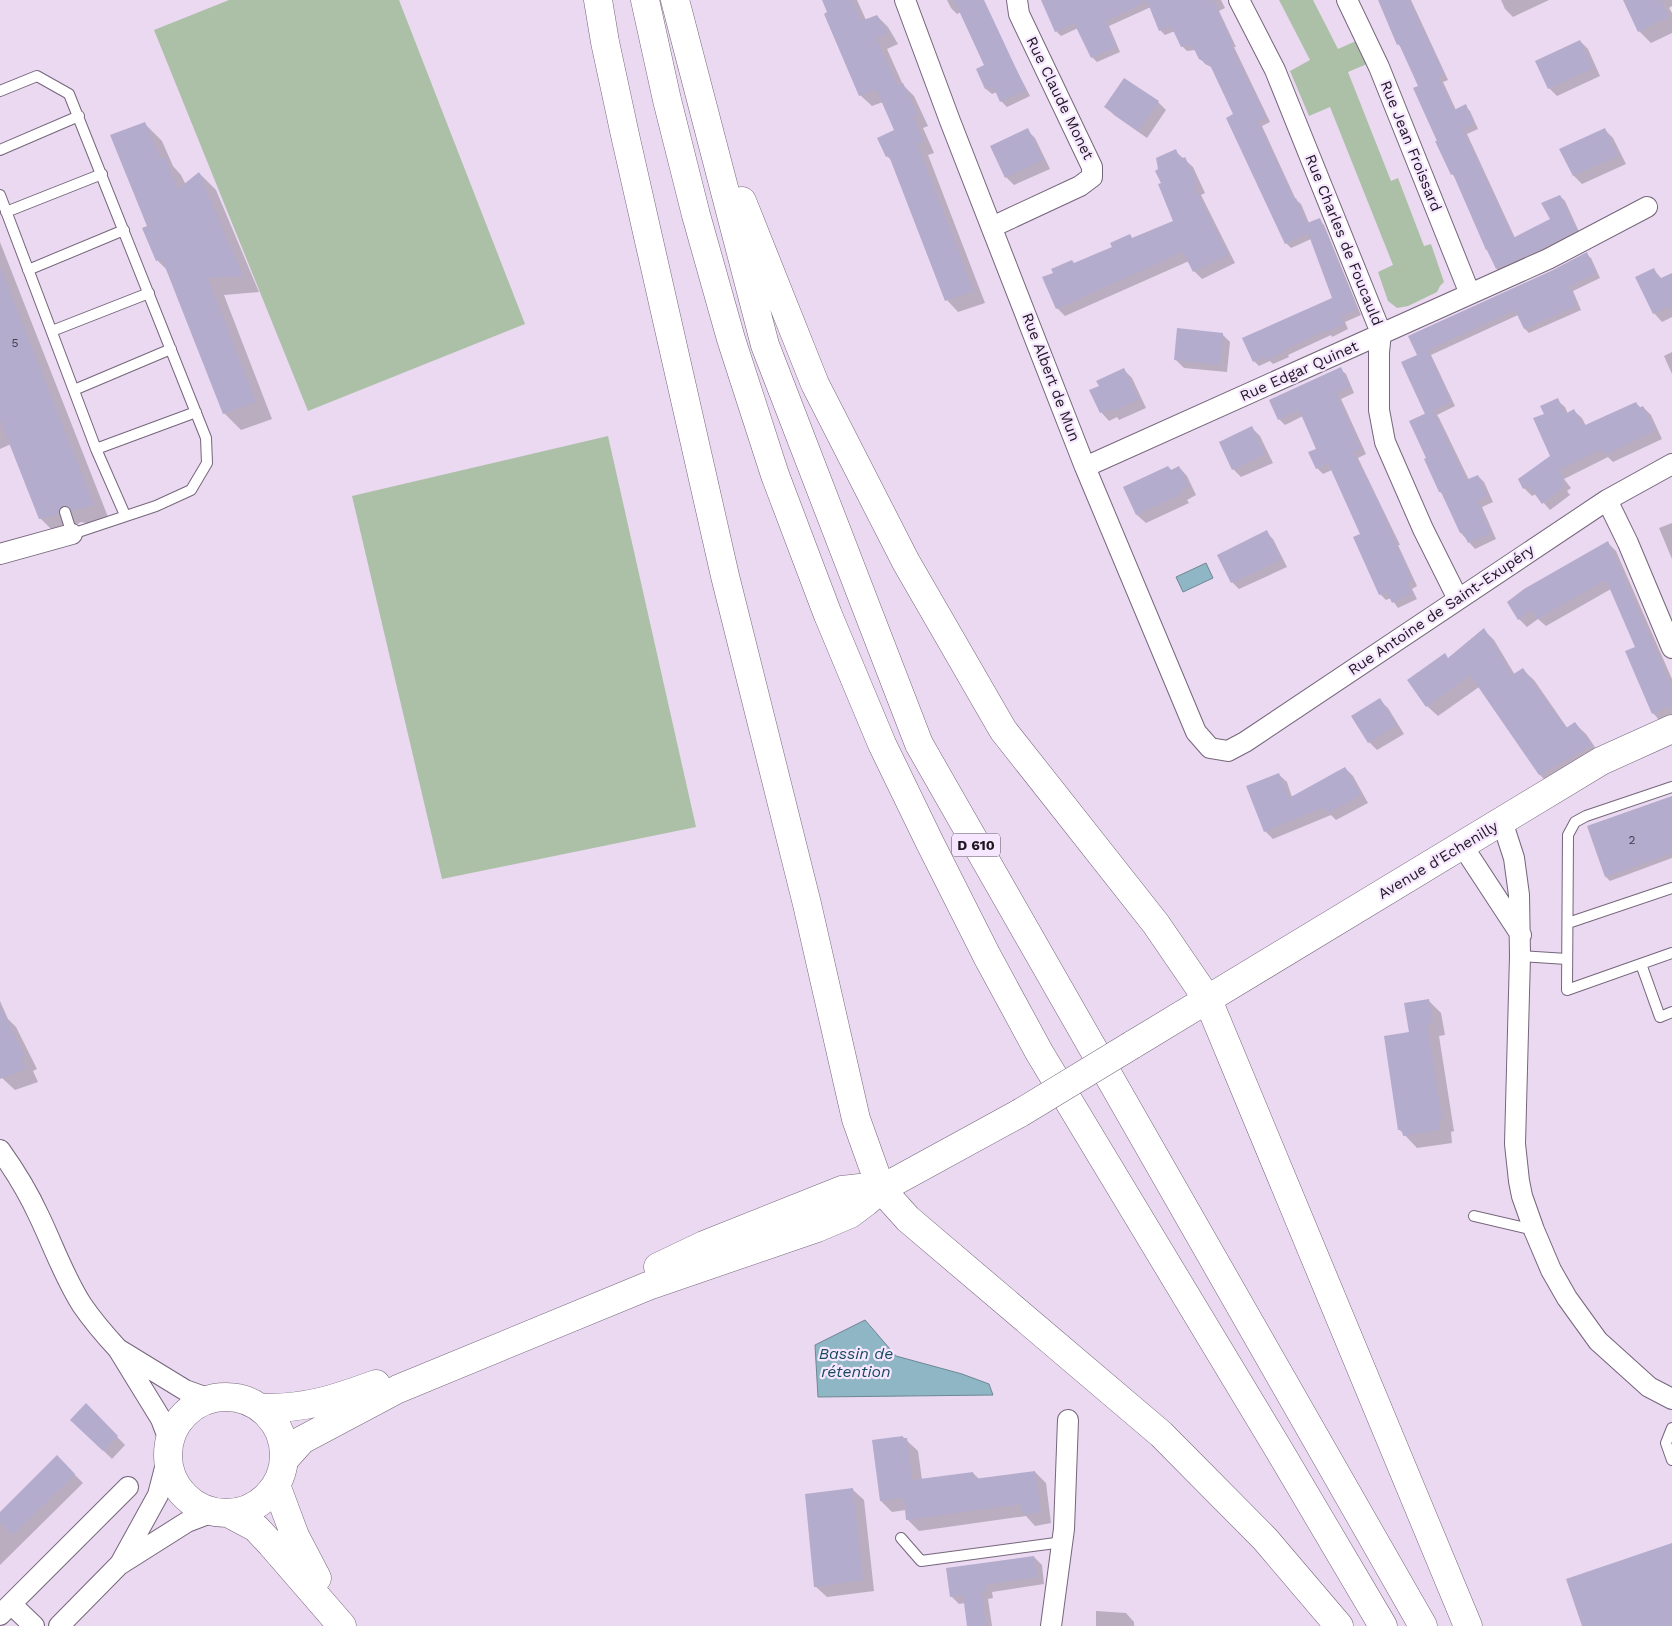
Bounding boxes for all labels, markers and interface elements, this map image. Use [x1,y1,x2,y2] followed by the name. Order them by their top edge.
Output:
[1022,34,1098,163] street label: Rue Claude Monet
[1377,78,1445,214] street label: Rue Jean Froissard
[1301,152,1387,328] street label: Rue Charles de Foucauld
[1018,310,1084,444] street label: Rue Albert de Mun
[12,336,19,350] house number: 5
[1237,337,1361,405] street label: Rue Edgar Quinet
[1345,541,1538,679] street label: Rue Antoine de Saint-Exupéry
[1375,817,1501,903] street label: Avenue d'Echenilly
[1629,833,1636,847] house number: 2
[952,834,1000,856] road number: D 610
[819,1344,893,1381] water label: Bassin de rétention

